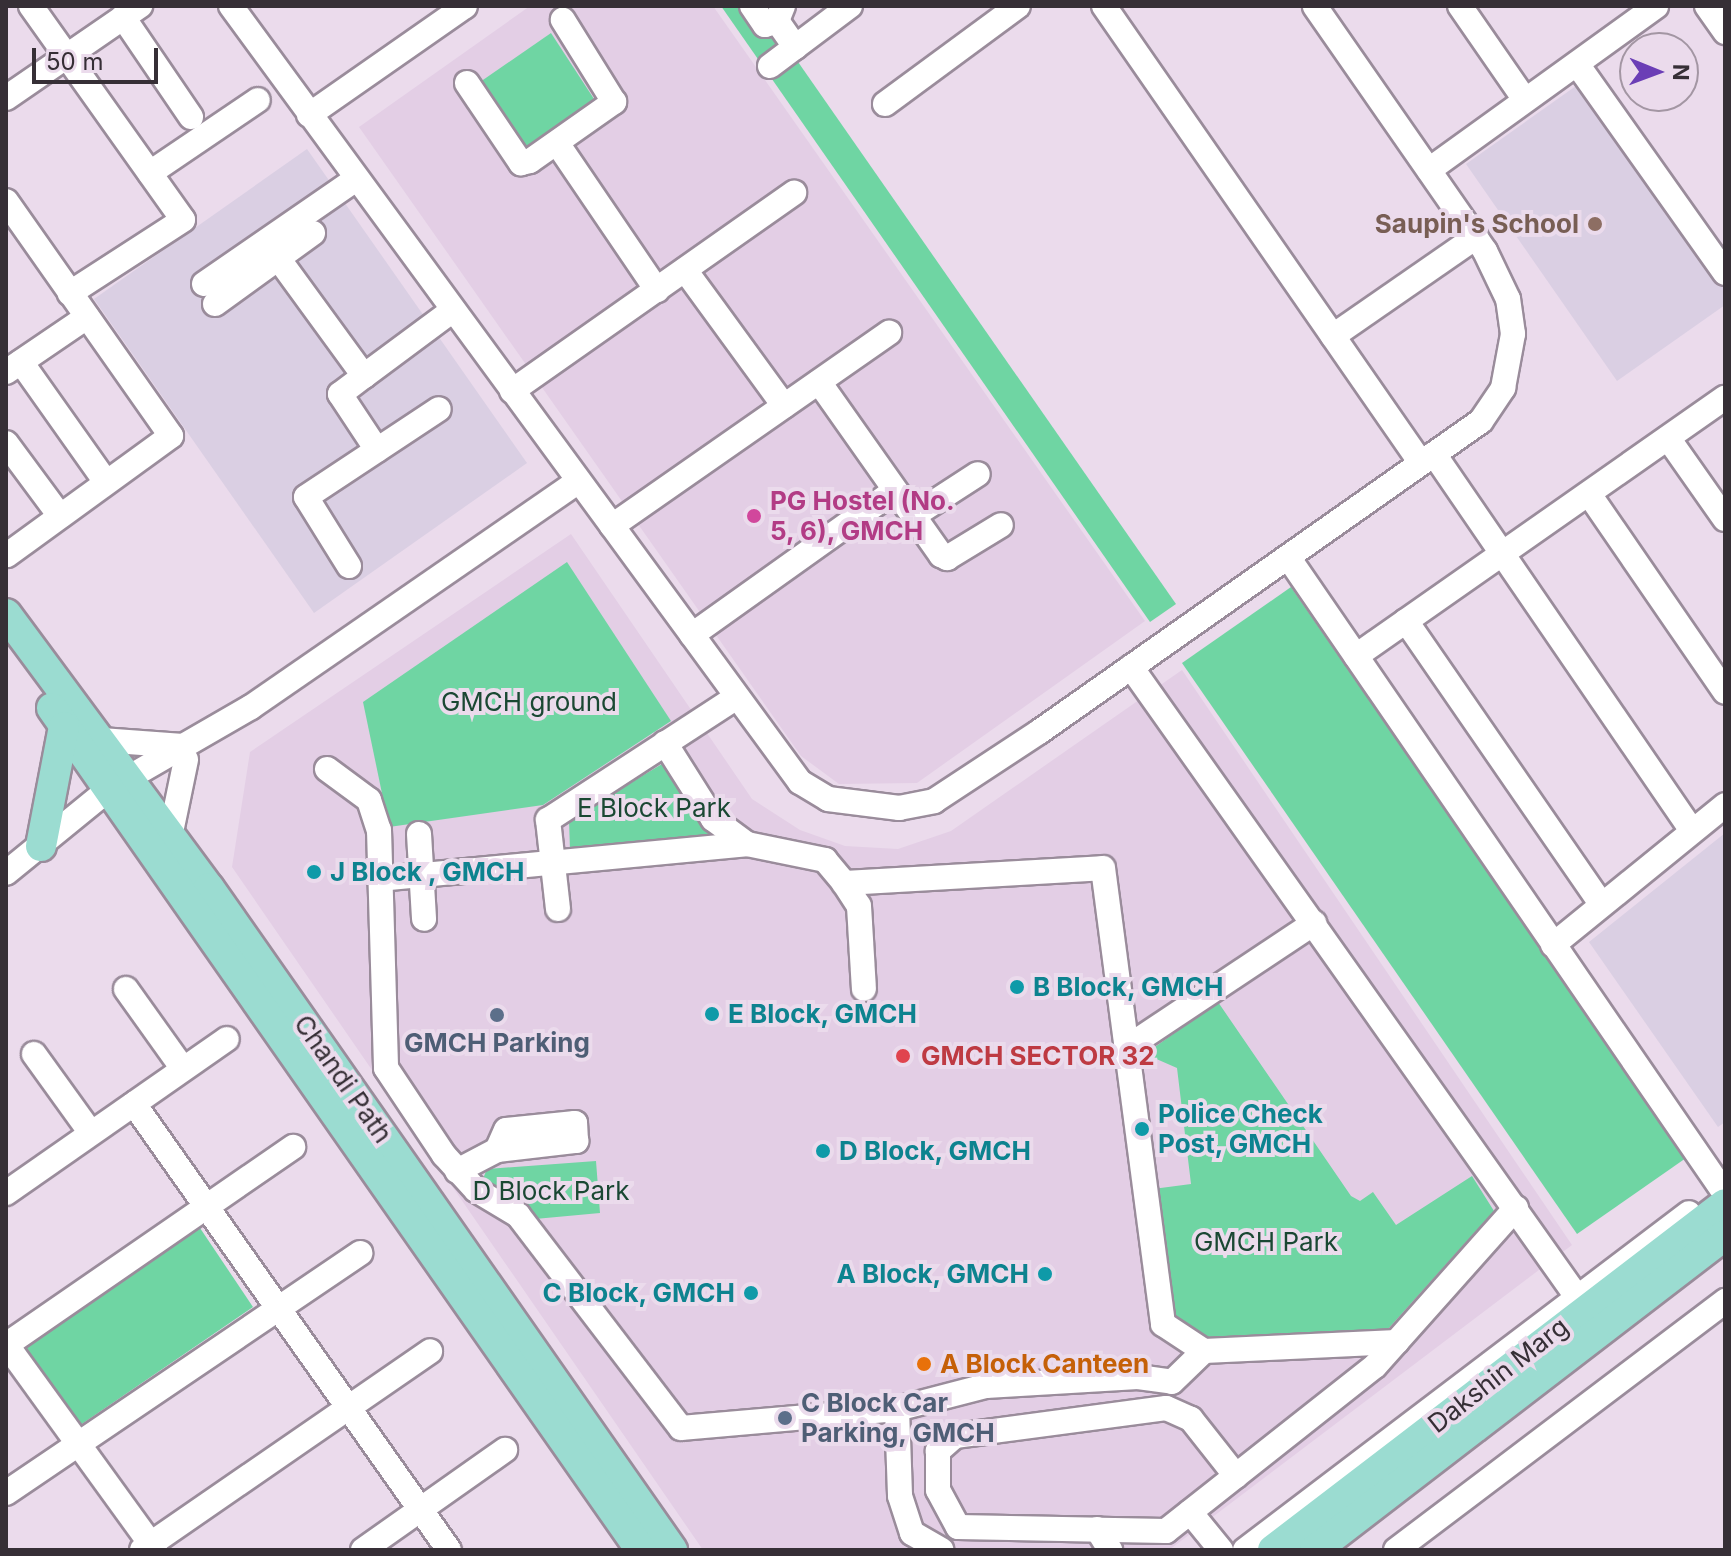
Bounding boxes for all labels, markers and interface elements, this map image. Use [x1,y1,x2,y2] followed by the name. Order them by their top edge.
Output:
[36,32,162,82] scale bar
[1619,32,1699,112] north arrow
[46,47,104,76] text: 50 m
[1668,64,1694,81] text: N
[1375,208,1579,240] place label: Saupin's School
[1586,215,1604,233] marker: Saupin's School
[770,485,955,546] place label: PG Hostel (No. 5, 6), GMCH
[745,507,763,525] marker: PG Hostel (No. 5, 6), GMCH
[441,686,617,718] park label: GMCH ground
[577,792,731,824] park label: E Block Park
[330,856,525,888] place label: J Block , GMCH
[305,863,323,881] marker: J Block , GMCH
[1033,971,1224,1003] place label: B Block, GMCH
[1008,978,1026,996] marker: B Block, GMCH
[728,998,918,1030] place label: E Block, GMCH
[703,1005,721,1023] marker: E Block, GMCH
[488,1006,506,1024] marker: GMCH Parking
[288,1009,398,1149] street label: Chandi Path
[404,1027,590,1059] place label: GMCH Parking
[921,1040,1155,1072] place label: GMCH SECTOR 32
[892,1045,914,1067] marker: GMCH SECTOR 32
[1158,1098,1323,1160] place label: Police Check Post, GMCH
[1133,1120,1151,1138] marker: Police Check Post, GMCH
[839,1135,1032,1167] place label: D Block, GMCH
[814,1142,832,1160] marker: D Block, GMCH
[472,1175,630,1207] park label: D Block Park
[1194,1226,1338,1258] park label: GMCH Park
[836,1258,1029,1290] place label: A Block, GMCH
[1036,1265,1054,1283] marker: A Block, GMCH
[542,1277,735,1309] place label: C Block, GMCH
[742,1284,760,1302] marker: C Block, GMCH
[1422,1311,1574,1439] street label: Dakshin Marg
[940,1348,1149,1380] place label: A Block Canteen
[915,1355,933,1373] marker: A Block Canteen
[801,1387,996,1448] place label: C Block Car Parking, GMCH
[776,1409,794,1427] marker: C Block Car Parking, GMCH

